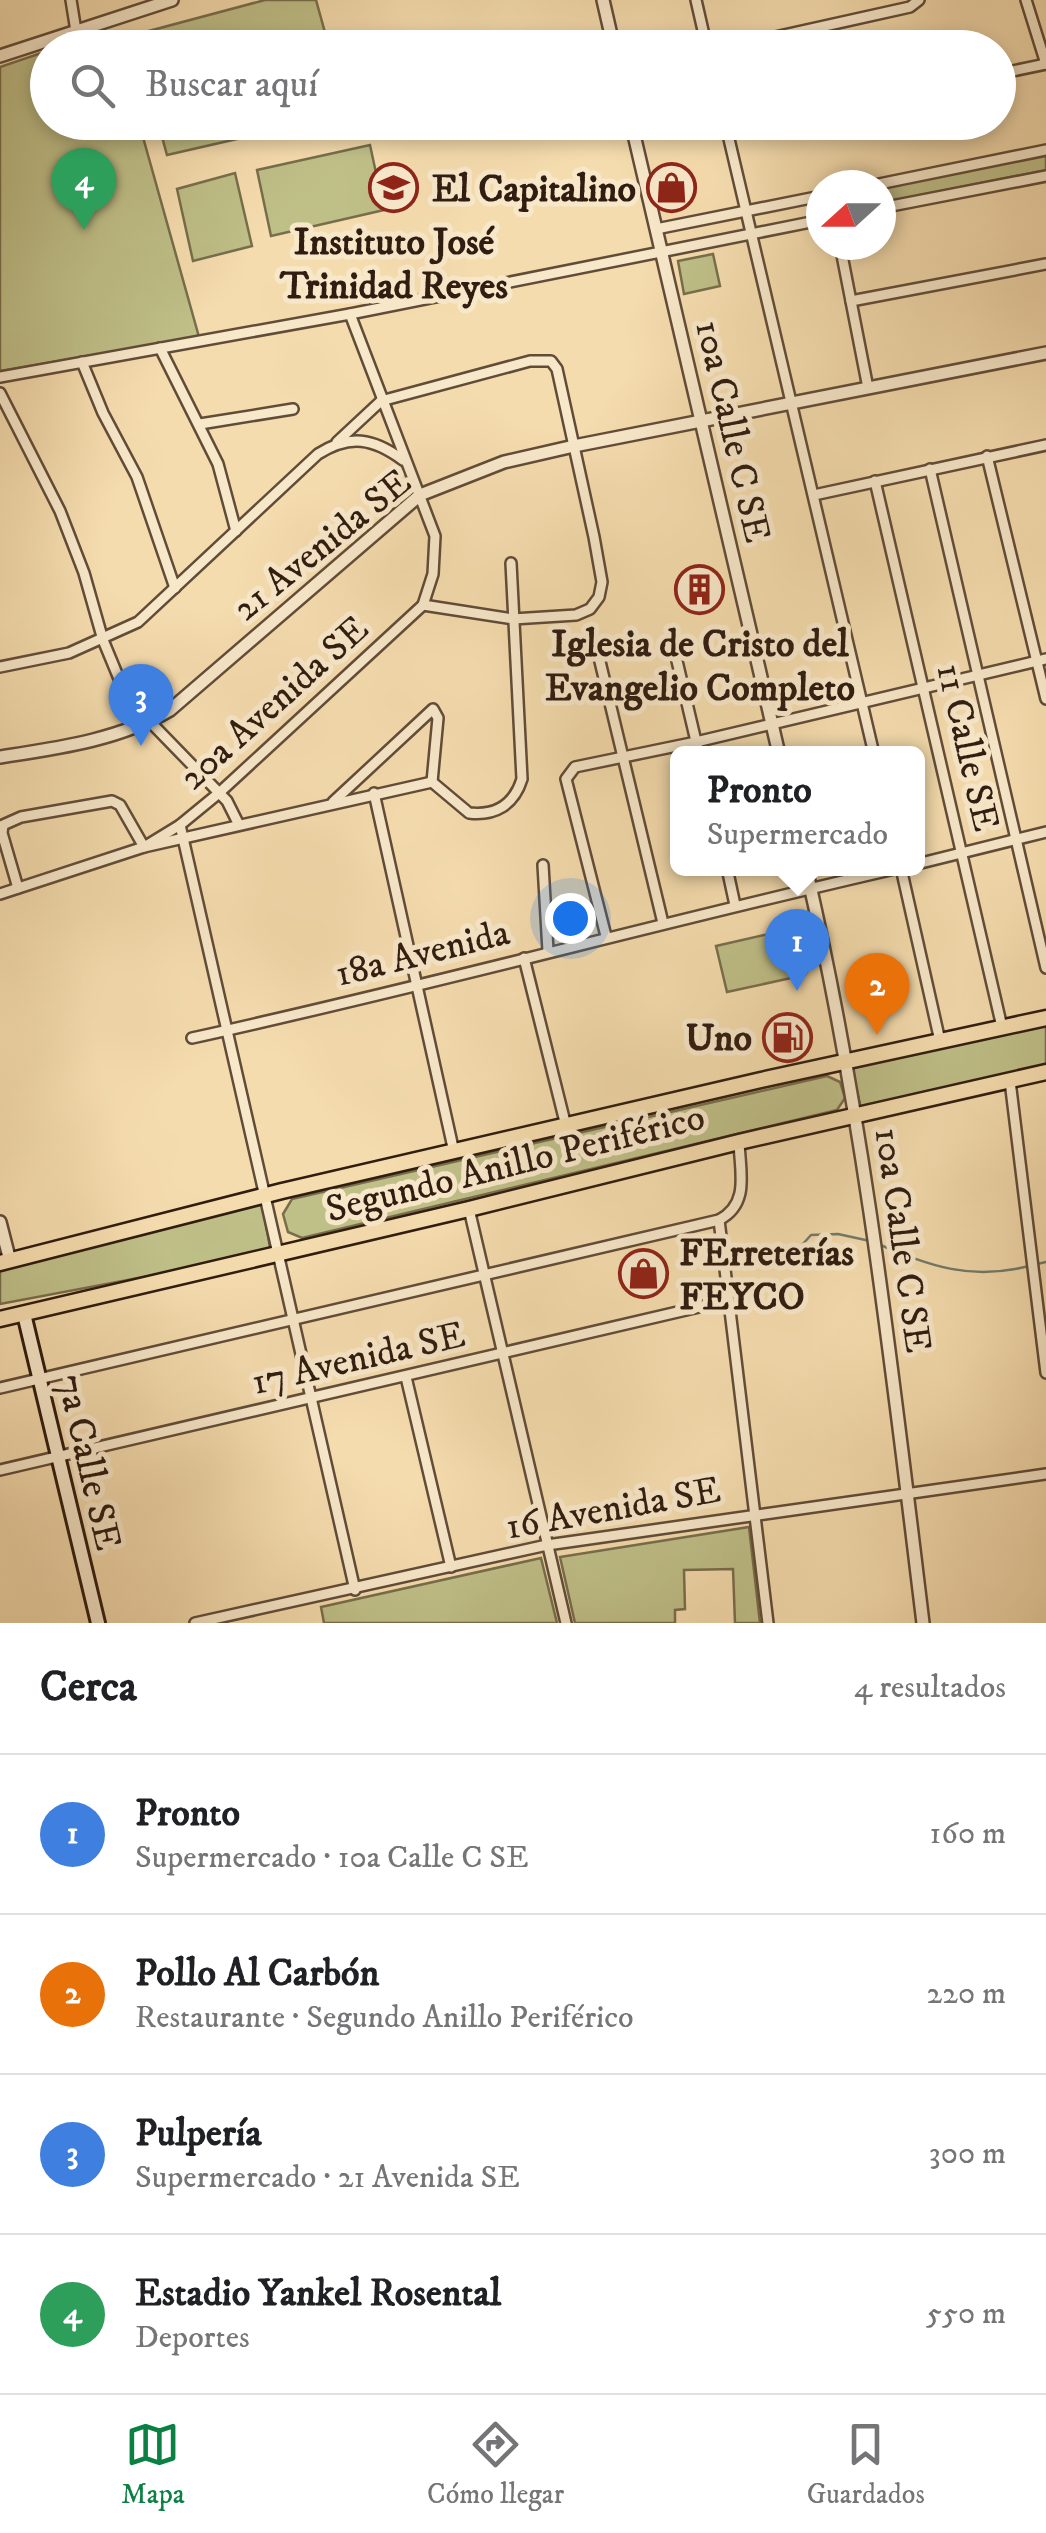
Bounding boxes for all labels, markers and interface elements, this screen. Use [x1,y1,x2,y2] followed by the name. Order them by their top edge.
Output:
[30,30,1016,140] search box
[65,58,120,113] icon: search
[145,61,318,109] text: Buscar aquí
[52,148,116,230] pin: 4
[368,161,420,213] school or university icon: Instituto José Trinidad Reyes
[645,162,697,214] shop icon: El Capitalino
[432,166,636,214] place label: El Capitalino
[806,170,896,260] north arrow
[279,219,508,311] place label: Instituto José Trinidad Reyes
[683,316,781,547] street label: 10a Calle C SE
[223,459,421,632] street label: 21 Avenida SE
[674,563,726,615] building icon: Iglesia de Cristo del Evangelio Completo
[169,606,379,801] street label: 20a Avenida SE
[545,621,855,713] place label: Iglesia de Cristo del Evangelio Completo
[924,659,1010,836] street label: 11 Calle SE
[108,664,174,746] pin: 3
[670,746,925,876] popup
[707,767,812,815] text: Pronto
[707,815,888,855] text: Supermercado
[545,893,596,944] your location
[764,908,830,991] pin: 1
[330,909,515,999] street label: 18a Avenida
[844,952,910,1035] pin: 2
[761,1011,813,1063] fuel station icon: Uno
[685,1015,752,1063] place label: Uno
[321,1094,710,1234] street label: Segundo Anillo Periférico
[862,1125,942,1356] street label: 10a Calle C SE
[679,1230,854,1322] place label: FErreterías FEYCO
[618,1248,670,1300] shop icon: FErreterías FEYCO
[247,1311,470,1407] street label: 17 Avenida SE
[45,1370,132,1555] street label: 7a Calle SE
[502,1466,725,1551] street label: 16 Avenida SE
[40,1662,137,1714] text: Cerca
[854,1668,1006,1708] text: 4 resultados
[135,1790,240,1838] text: Pronto
[67,1814,78,1854] text: 1
[930,1814,1006,1854] text: 160 m
[135,1838,529,1878] text: Supermercado · 10a Calle C SE
[135,1950,379,1998] text: Pollo Al Carbón
[65,1974,80,2014] text: 2
[926,1974,1006,2014] text: 220 m
[135,1998,634,2038] text: Restaurante · Segundo Anillo Periférico
[135,2110,262,2158] text: Pulpería
[67,2134,78,2174] text: 3
[929,2134,1006,2174] text: 300 m
[135,2158,520,2198] text: Supermercado · 21 Avenida SE
[135,2270,501,2318] text: Estadio Yankel Rosental
[63,2294,82,2334] text: 4
[926,2294,1006,2334] text: 550 m
[135,2318,250,2358] text: Deportes
[121,2417,185,2512] tab: Mapa
[427,2417,564,2512] tab: Cómo llegar
[807,2417,925,2512] tab: Guardados

